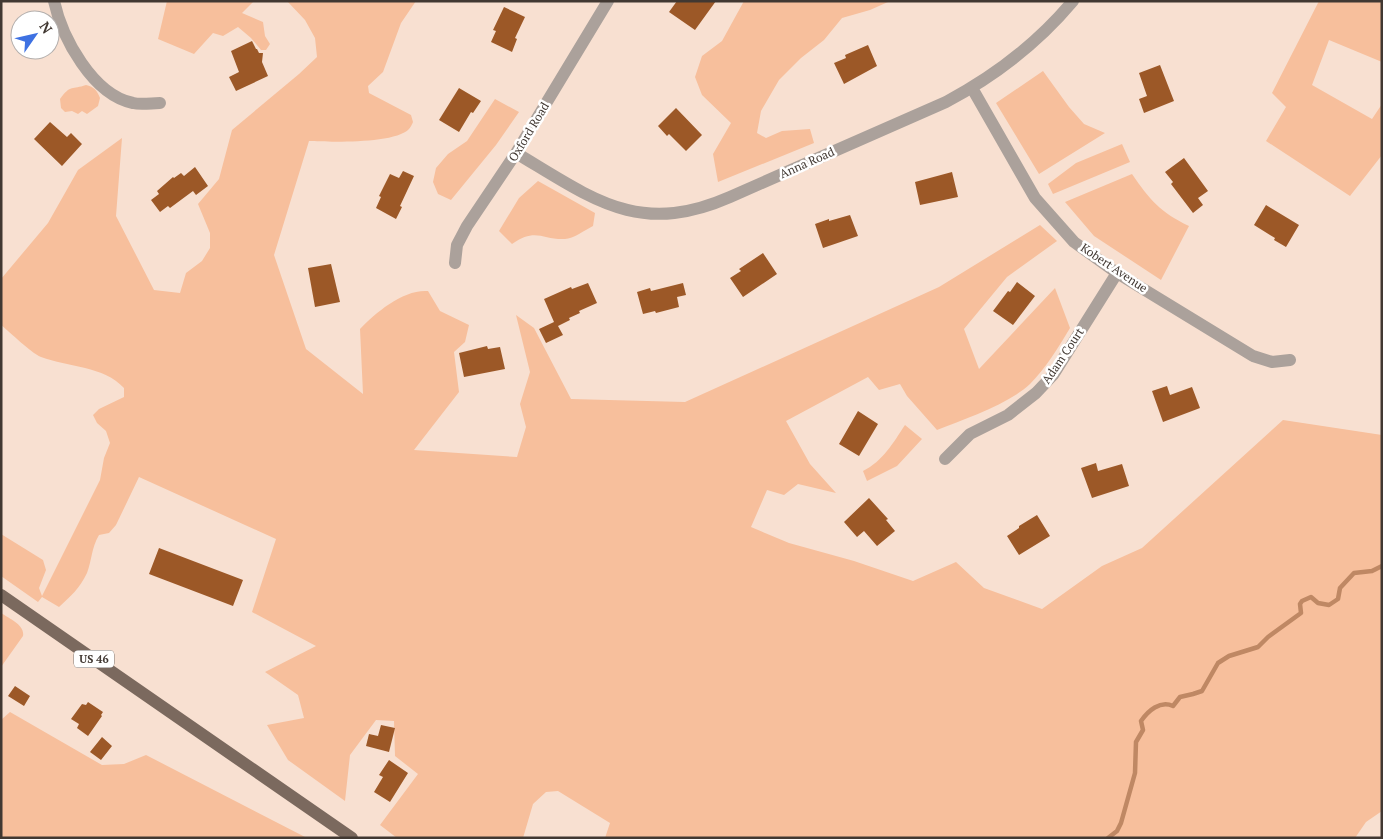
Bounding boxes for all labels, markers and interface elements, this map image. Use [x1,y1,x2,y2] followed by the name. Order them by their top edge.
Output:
[10,10,60,60] north arrow
[35,18,57,37] text: N
[505,99,552,164] street label: Oxford Road
[777,144,837,181] street label: Anna Road
[1078,240,1151,295] street label: Kobert Avenue
[1038,324,1087,387] street label: Adam Court
[74,651,114,668] road number: US 46

